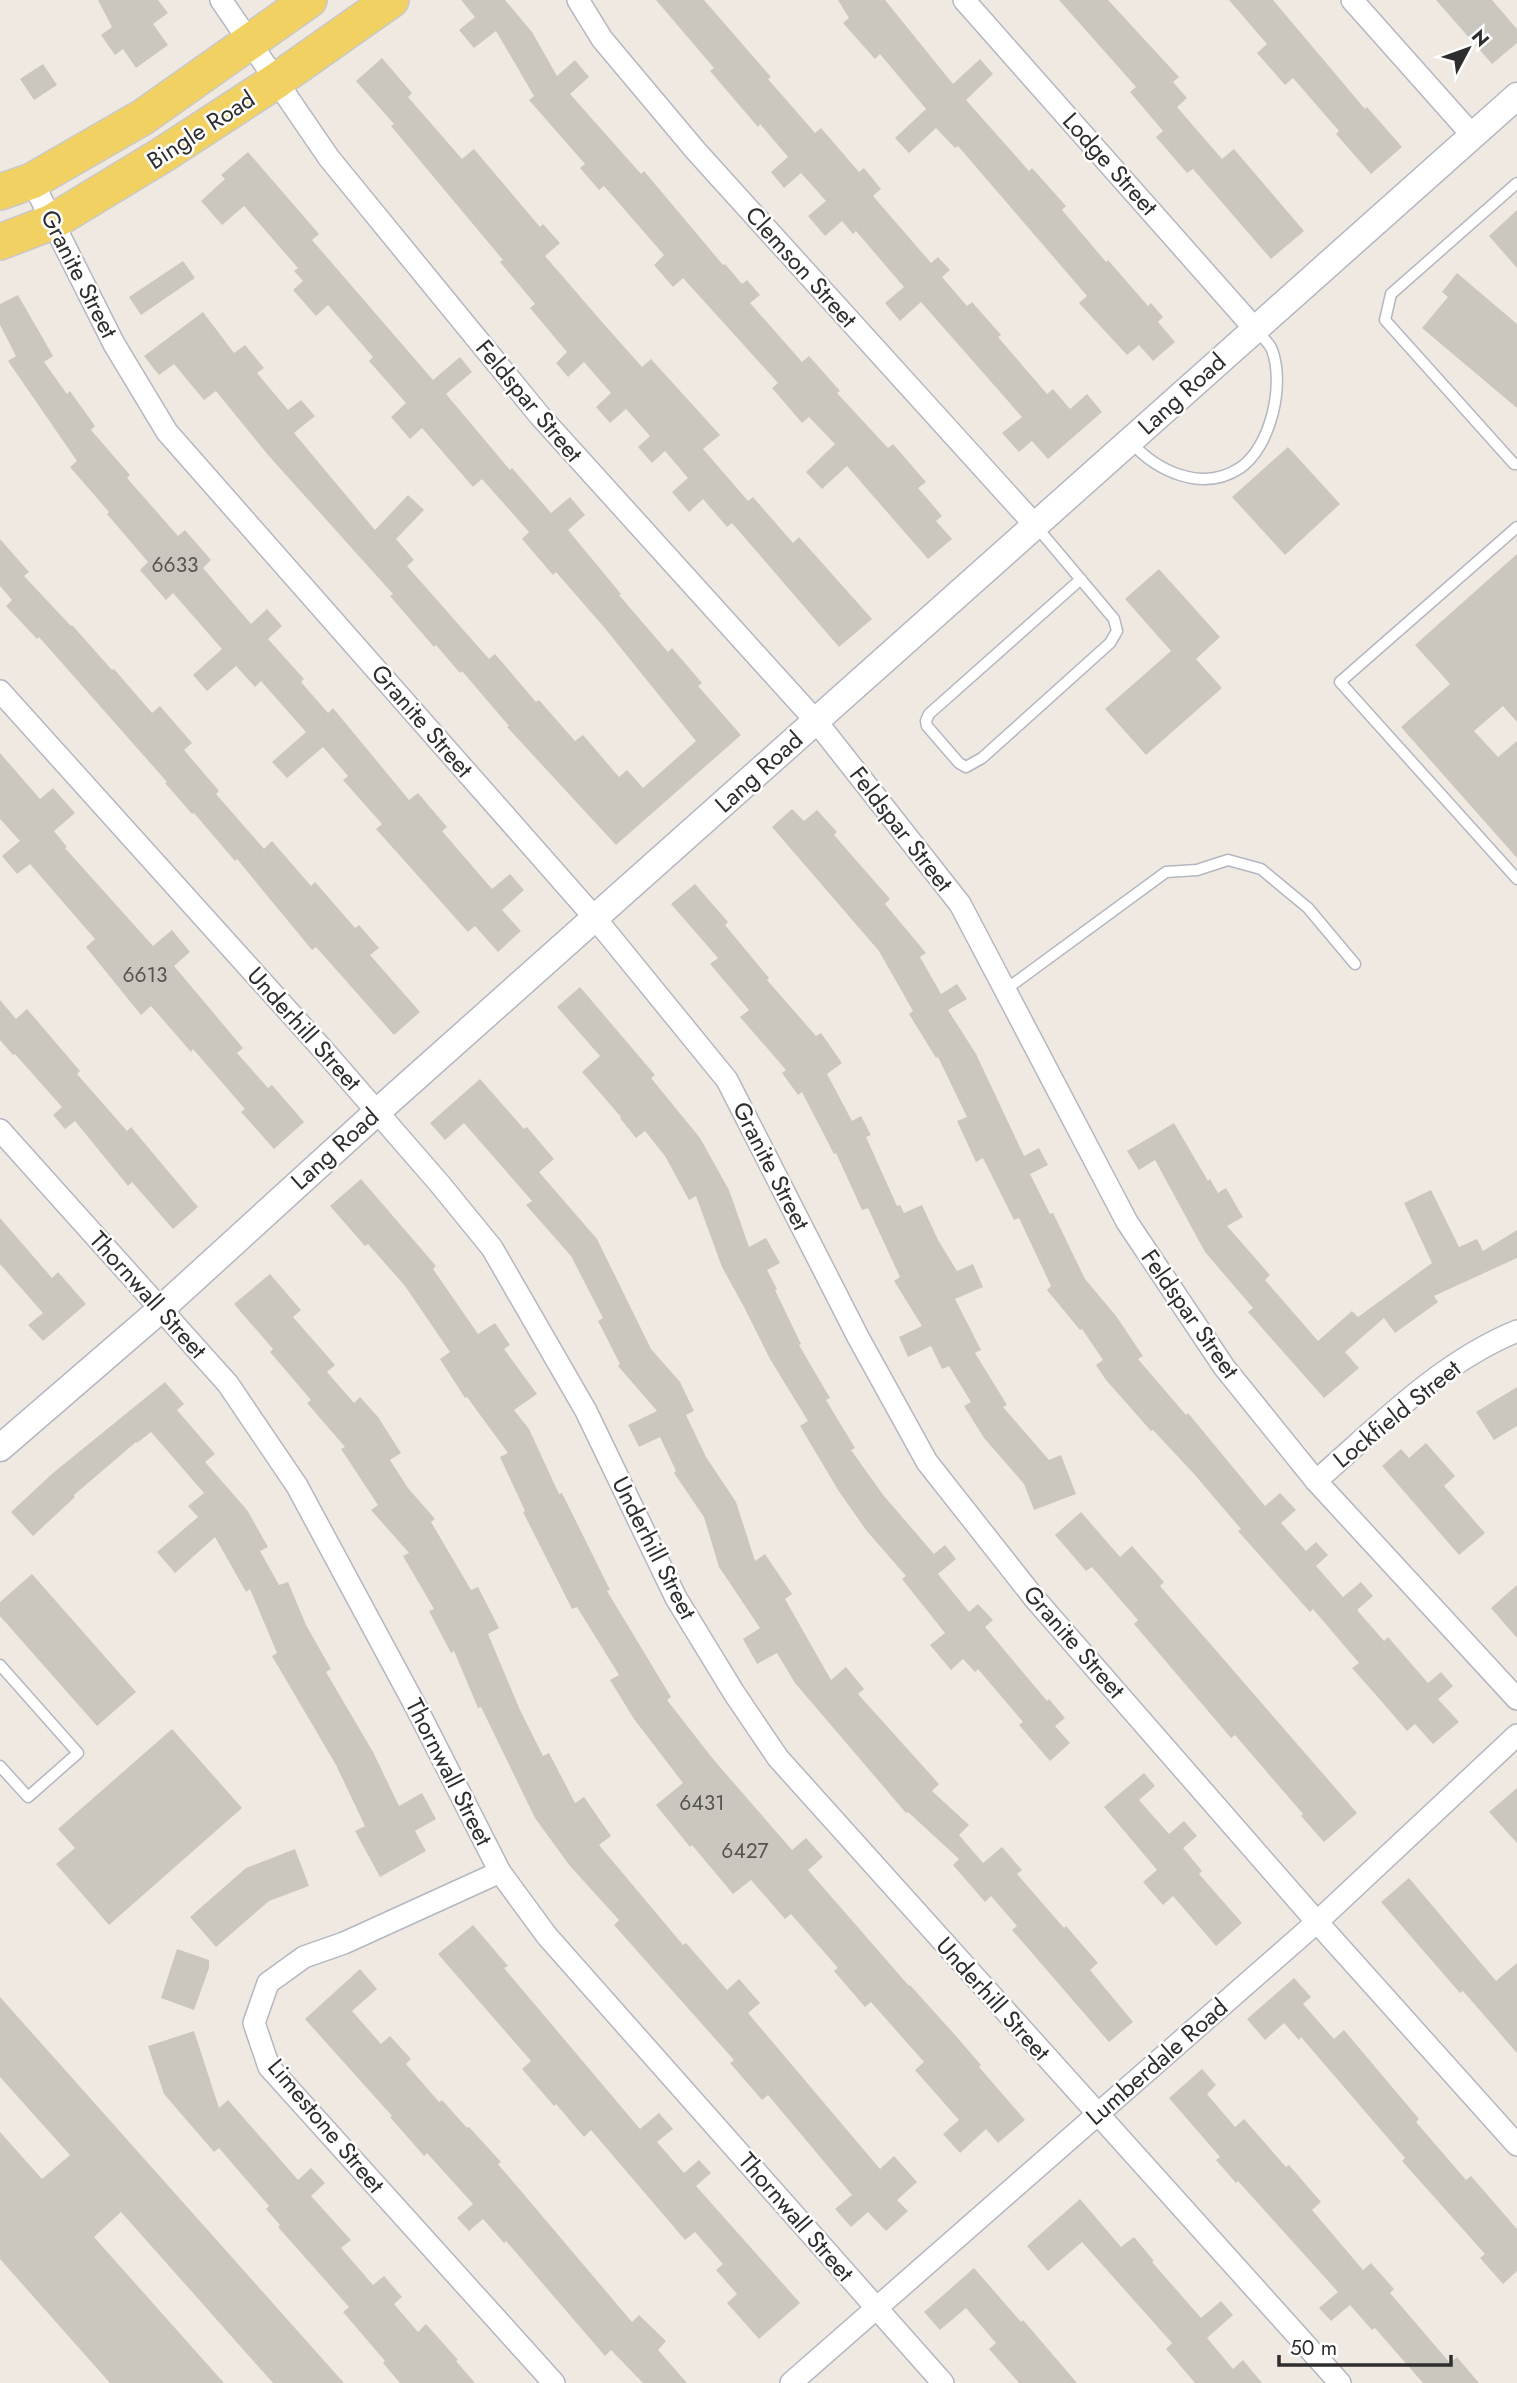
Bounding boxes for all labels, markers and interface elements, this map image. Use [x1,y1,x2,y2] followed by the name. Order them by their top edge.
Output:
[1433,14,1503,84] north arrow
[1465,24,1496,53] text: N
[140,81,262,178] street label: Bingle Road
[1055,104,1166,223] street label: Lodge Street
[737,198,866,335] street label: Clemson Street
[32,204,127,344] street label: Granite Street
[468,332,591,470] street label: Feldspar Street
[1130,345,1233,443] street label: Lang Road
[151,550,199,580] house number: 6633
[363,656,482,785] street label: Granite Street
[707,723,810,821] street label: Lang Road
[841,759,962,899] street label: Feldspar Street
[239,959,370,1099] street label: Underhill Street
[122,960,168,990] house number: 6613
[724,1096,819,1236] street label: Granite Street
[283,1100,386,1198] street label: Lang Road
[82,1223,215,1366] street label: Thornwall Street
[1133,1242,1248,1386] street label: Feldspar Street
[1325,1351,1468,1476] street label: Lockfield Street
[603,1470,706,1626] street label: Underhill Street
[1015,1577,1134,1706] street label: Granite Street
[397,1692,502,1852] street label: Thornwall Street
[679,1788,725,1818] house number: 6431
[721,1836,769,1866] house number: 6427
[928,1929,1059,2069] street label: Underhill Street
[1078,1990,1235,2133] street label: Lumberdale Road
[260,2051,393,2201] street label: Limestone Street
[730,2144,863,2289] street label: Thornwall Street
[1279,2324,1450,2368] scale bar
[1290,2333,1337,2363] text: 50 m

